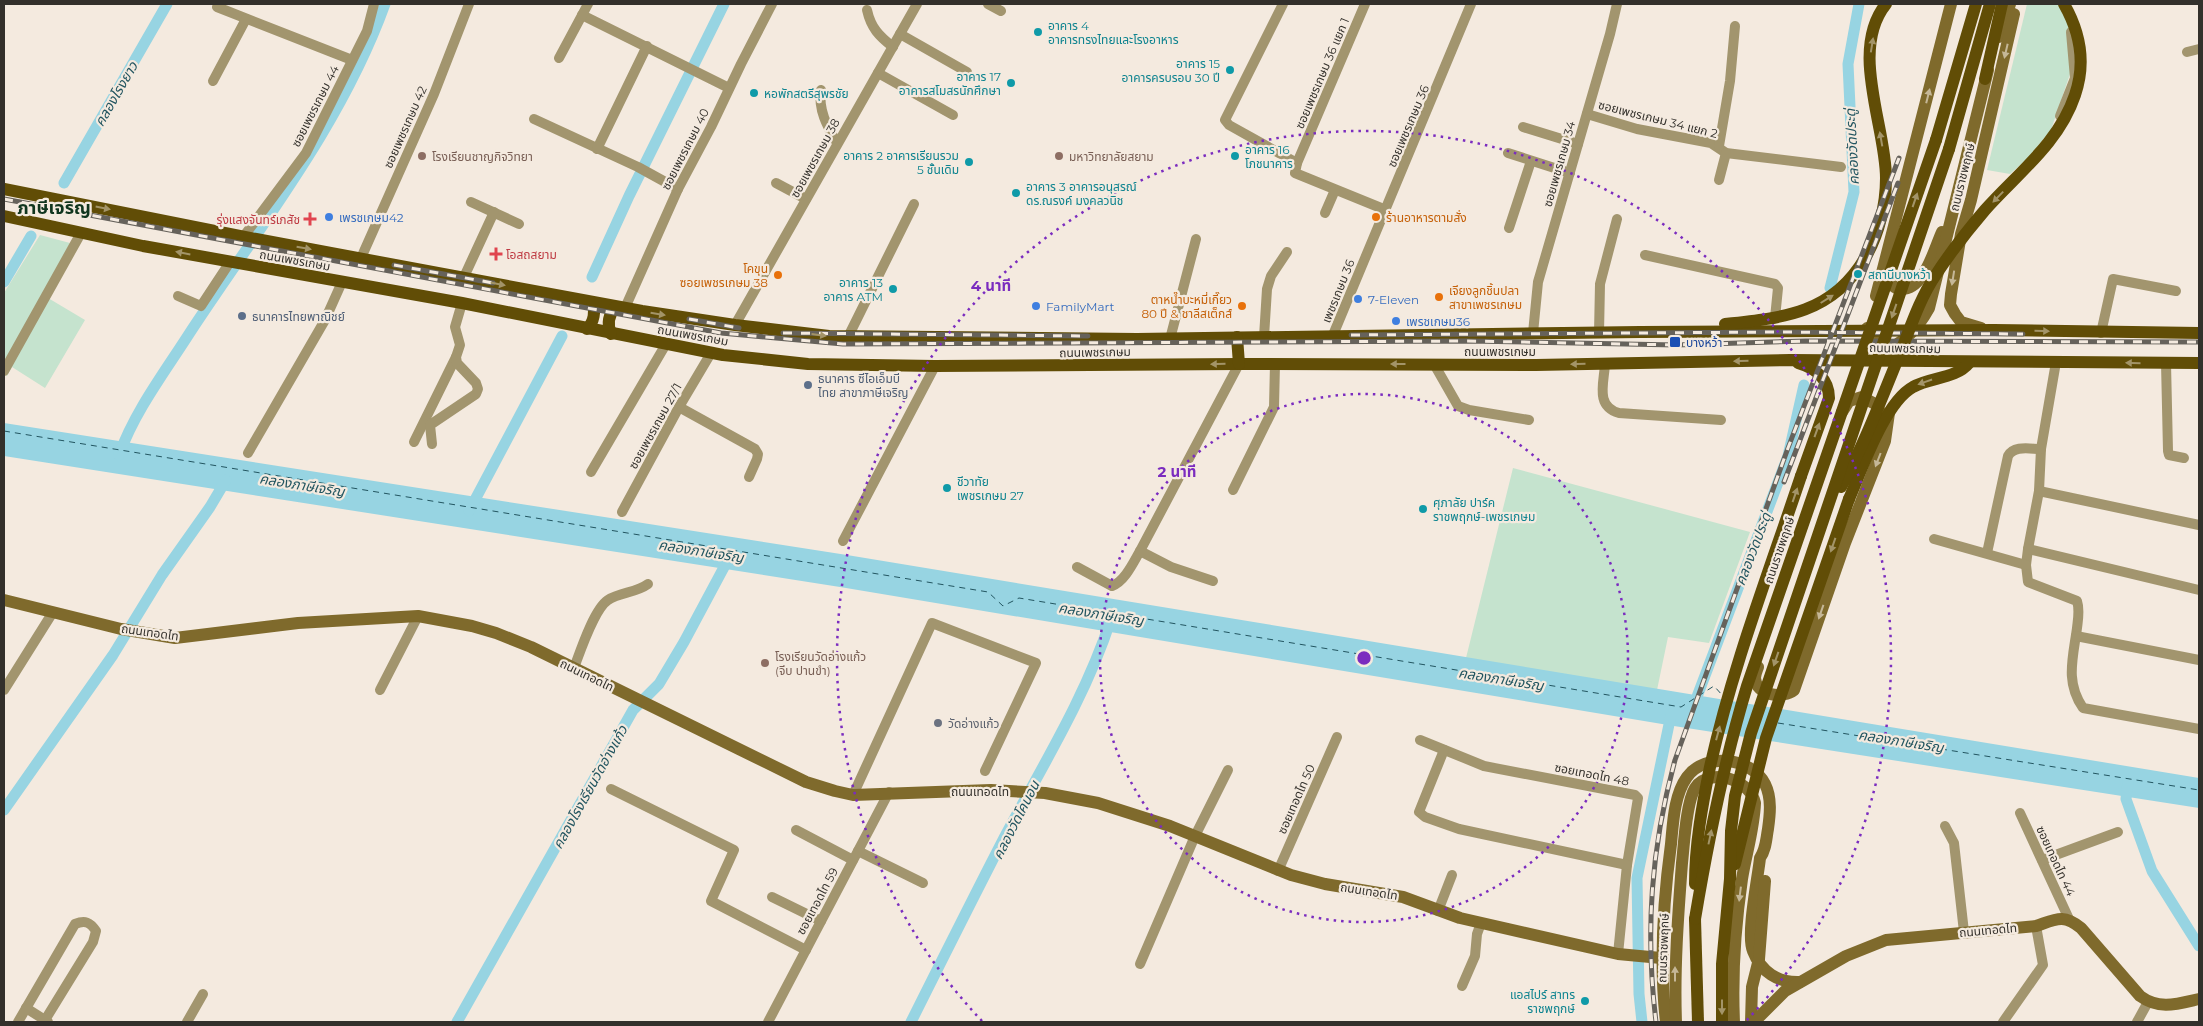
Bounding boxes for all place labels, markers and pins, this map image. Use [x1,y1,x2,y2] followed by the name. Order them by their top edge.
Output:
[1048,18,1179,47] place label: อาคาร 4 อาคารทรงไทยและโรงอาหาร
[1032,26,1044,38] marker: อาคาร 4 อาคารทรงไทยและโรงอาหาร
[1121,56,1220,85] place label: อาคาร 15 อาคารครบรอบ 30 ปี
[1224,64,1236,76] marker: อาคาร 15 อาคารครบรอบ 30 ปี
[899,69,1001,98] place label: อาคาร 17 อาคารสโมสรนักศึกษา
[1005,77,1017,89] marker: อาคาร 17 อาคารสโมสรนักศึกษา
[764,86,849,101] place label: หอพักสตรีสุพรชัย
[748,87,760,99] marker: หอพักสตรีสุพรชัย
[1245,142,1293,171] place label: อาคาร 16 โภชนาคาร
[843,148,959,177] place label: อาคาร 2 อาคารเรียนรวม 5 ชั้นเดิม
[432,149,533,164] place label: โรงเรียนชาญกิจวิทยา
[1069,149,1154,164] place label: มหาวิทยาลัยสยาม
[416,150,428,162] marker: โรงเรียนชาญกิจวิทยา
[1053,150,1065,162] marker: มหาวิทยาลัยสยาม
[1229,150,1241,162] marker: อาคาร 16 โภชนาคาร
[963,156,975,168] marker: อาคาร 2 อาคารเรียนรวม 5 ชั้นเดิม
[1026,179,1137,208] place label: อาคาร 3 อาคารอนุสรณ์ ดร.ณรงค์ มงคลวนิช
[1010,187,1022,199] marker: อาคาร 3 อาคารอนุสรณ์ ดร.ณรงค์ มงคลวนิช
[1386,209,1467,225] place label: ร้านอาหารตามสั่ง
[339,210,404,225] place label: เพรชเกษม42
[323,211,335,223] marker: เพรชเกษม42
[1370,211,1382,223] marker: ร้านอาหารตามสั่ง
[217,212,300,227] place label: รุ่งแสงจันทร์เภสัช
[304,213,316,225] marker: รุ่งแสงจันทร์เภสัช
[506,247,557,262] place label: โอสถสยาม
[490,248,502,260] marker: โอสถสยาม
[680,261,768,290] place label: โคขุน ซอยเพชรเกษม 38
[1868,267,1931,282] place label: สถานีบางหว้า
[1852,268,1864,280] marker: สถานีบางหว้า
[772,269,784,281] marker: โคขุน ซอยเพชรเกษม 38
[823,275,883,304] place label: อาคาร 13 อาคาร ATM
[1449,282,1522,312] place label: เจียงลูกชิ้นปลา สาขาเพชรเกษม
[887,283,899,295] marker: อาคาร 13 อาคาร ATM
[1141,291,1232,321] place label: ตาหน๊ำบะหมี่เกี๊ยว 80 ปี & ชาลีสเต็กส์
[1433,291,1445,303] marker: เจียงลูกชิ้นปลา สาขาเพชรเกษม
[1368,292,1419,307] place label: 7-Eleven
[1352,293,1364,305] marker: 7-Eleven
[1046,299,1115,314] place label: FamilyMart
[1030,300,1042,312] marker: FamilyMart
[1236,300,1248,312] marker: ตาหน๊ำบะหมี่เกี๊ยว 80 ปี & ชาลีสเต็กส์
[252,309,345,324] place label: ธนาคารไทยพาณิชย์
[236,310,248,322] marker: ธนาคารไทยพาณิชย์
[1406,314,1470,329] place label: เพรชเกษม36
[1390,315,1402,327] marker: เพรชเกษม36
[1668,335,1682,349] marker: บางหว้า
[1686,335,1722,350] place label: บางหว้า
[817,371,909,400] place label: ธนาคาร ซีไอเอ็มบี ไทย สาขาภาษีเจริญ
[802,379,814,391] marker: ธนาคาร ซีไอเอ็มบี ไทย สาขาภาษีเจริญ
[957,474,1024,503] place label: ชีวาทัย เพชรเกษม 27
[941,482,953,494] marker: ชีวาทัย เพชรเกษม 27
[1433,495,1535,524] place label: ศุภาลัย ปาร์ค ราชพฤกษ์-เพชรเกษม
[1417,503,1429,515] marker: ศุภาลัย ปาร์ค ราชพฤกษ์-เพชรเกษม
[775,649,866,678] place label: โรงเรียนวัดอ่างแก้ว (จีบ ปานขำ)
[1355,649,1373,667] centre of rings
[759,657,771,669] marker: โรงเรียนวัดอ่างแก้ว (จีบ ปานขำ)
[948,716,1000,731] place label: วัดอ่างแก้ว
[932,717,944,729] marker: วัดอ่างแก้ว
[1510,987,1575,1016] place label: แอสไปร์ สาทร ราชพฤกษ์
[1579,995,1591,1007] marker: แอสไปร์ สาทร ราชพฤกษ์

